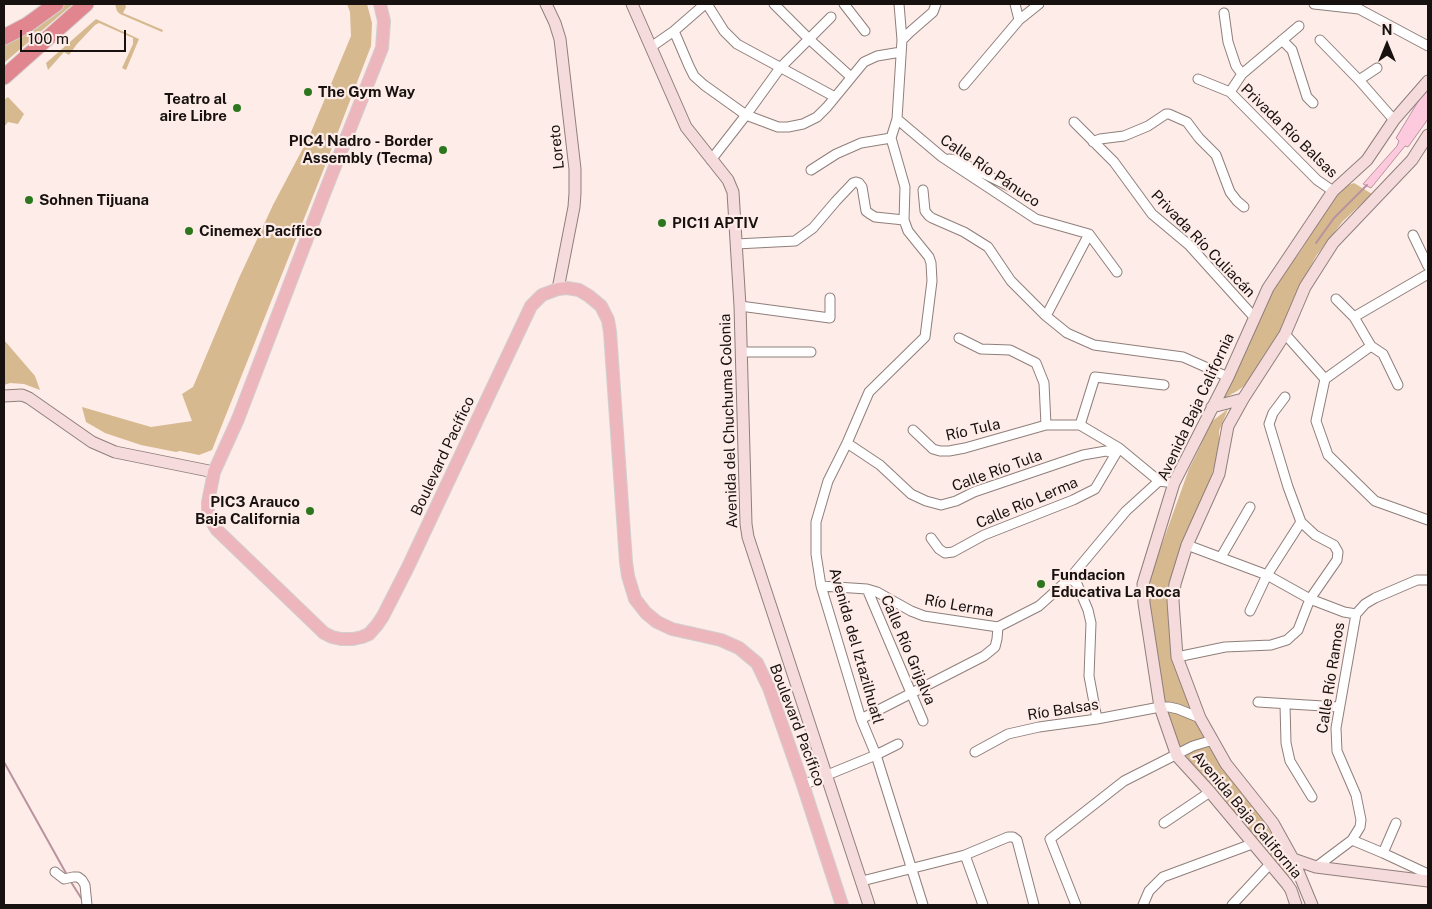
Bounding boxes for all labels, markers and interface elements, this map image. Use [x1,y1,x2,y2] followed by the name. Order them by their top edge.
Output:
[22,20,129,52] scale bar
[1362,20,1412,70] north arrow
[1382,22,1392,38] text: N
[28,30,69,47] text: 100 m
[1237,80,1341,182] street label: Privada Río Balsas
[318,83,415,101] place label: The Gym Way
[302,86,314,98] marker: The Gym Way
[160,90,227,125] place label: Teatro al aire Libre
[231,102,243,114] marker: Teatro al aire Libre
[546,124,568,170] street label: Loreto
[937,131,1043,211] street label: Calle Río Pánuco
[289,132,433,167] place label: PIC4 Nadro - Border Assembly (Tecma)
[437,144,449,156] marker: PIC4 Nadro - Border Assembly (Tecma)
[1147,187,1259,301] street label: Privada Río Culiacán
[39,191,149,209] place label: Sohnen Tijuana
[23,194,35,206] marker: Sohnen Tijuana
[672,214,758,232] place label: PIC11 APTIV
[656,217,668,229] marker: PIC11 APTIV
[199,222,322,240] place label: Cinemex Pacífico
[183,225,195,237] marker: Cinemex Pacífico
[716,313,742,529] street label: Avenida del Chuchuma Colonia
[1154,330,1238,484] street label: Avenida Baja California
[407,394,479,518] street label: Boulevard Pacífico
[944,415,1002,445] street label: Río Tula
[949,446,1045,496] street label: Calle Río Tula
[973,473,1081,533] street label: Calle Río Lerma
[195,493,300,528] place label: PIC3 Arauco Baja California
[304,505,316,517] marker: PIC3 Arauco Baja California
[825,566,887,726] street label: Avenida del Iztazilhuatl
[1051,566,1180,601] place label: Fundacion Educativa La Roca
[1035,578,1047,590] marker: Fundacion Educativa La Roca
[923,591,995,621] street label: Río Lerma
[877,592,939,708] street label: Calle Río Grijalva
[1313,621,1349,735] street label: Calle Río Ramos
[765,661,829,789] street label: Boulevard Pacífico
[1026,695,1100,725] street label: Río Balsas
[1188,748,1306,882] street label: Avenida Baja California

